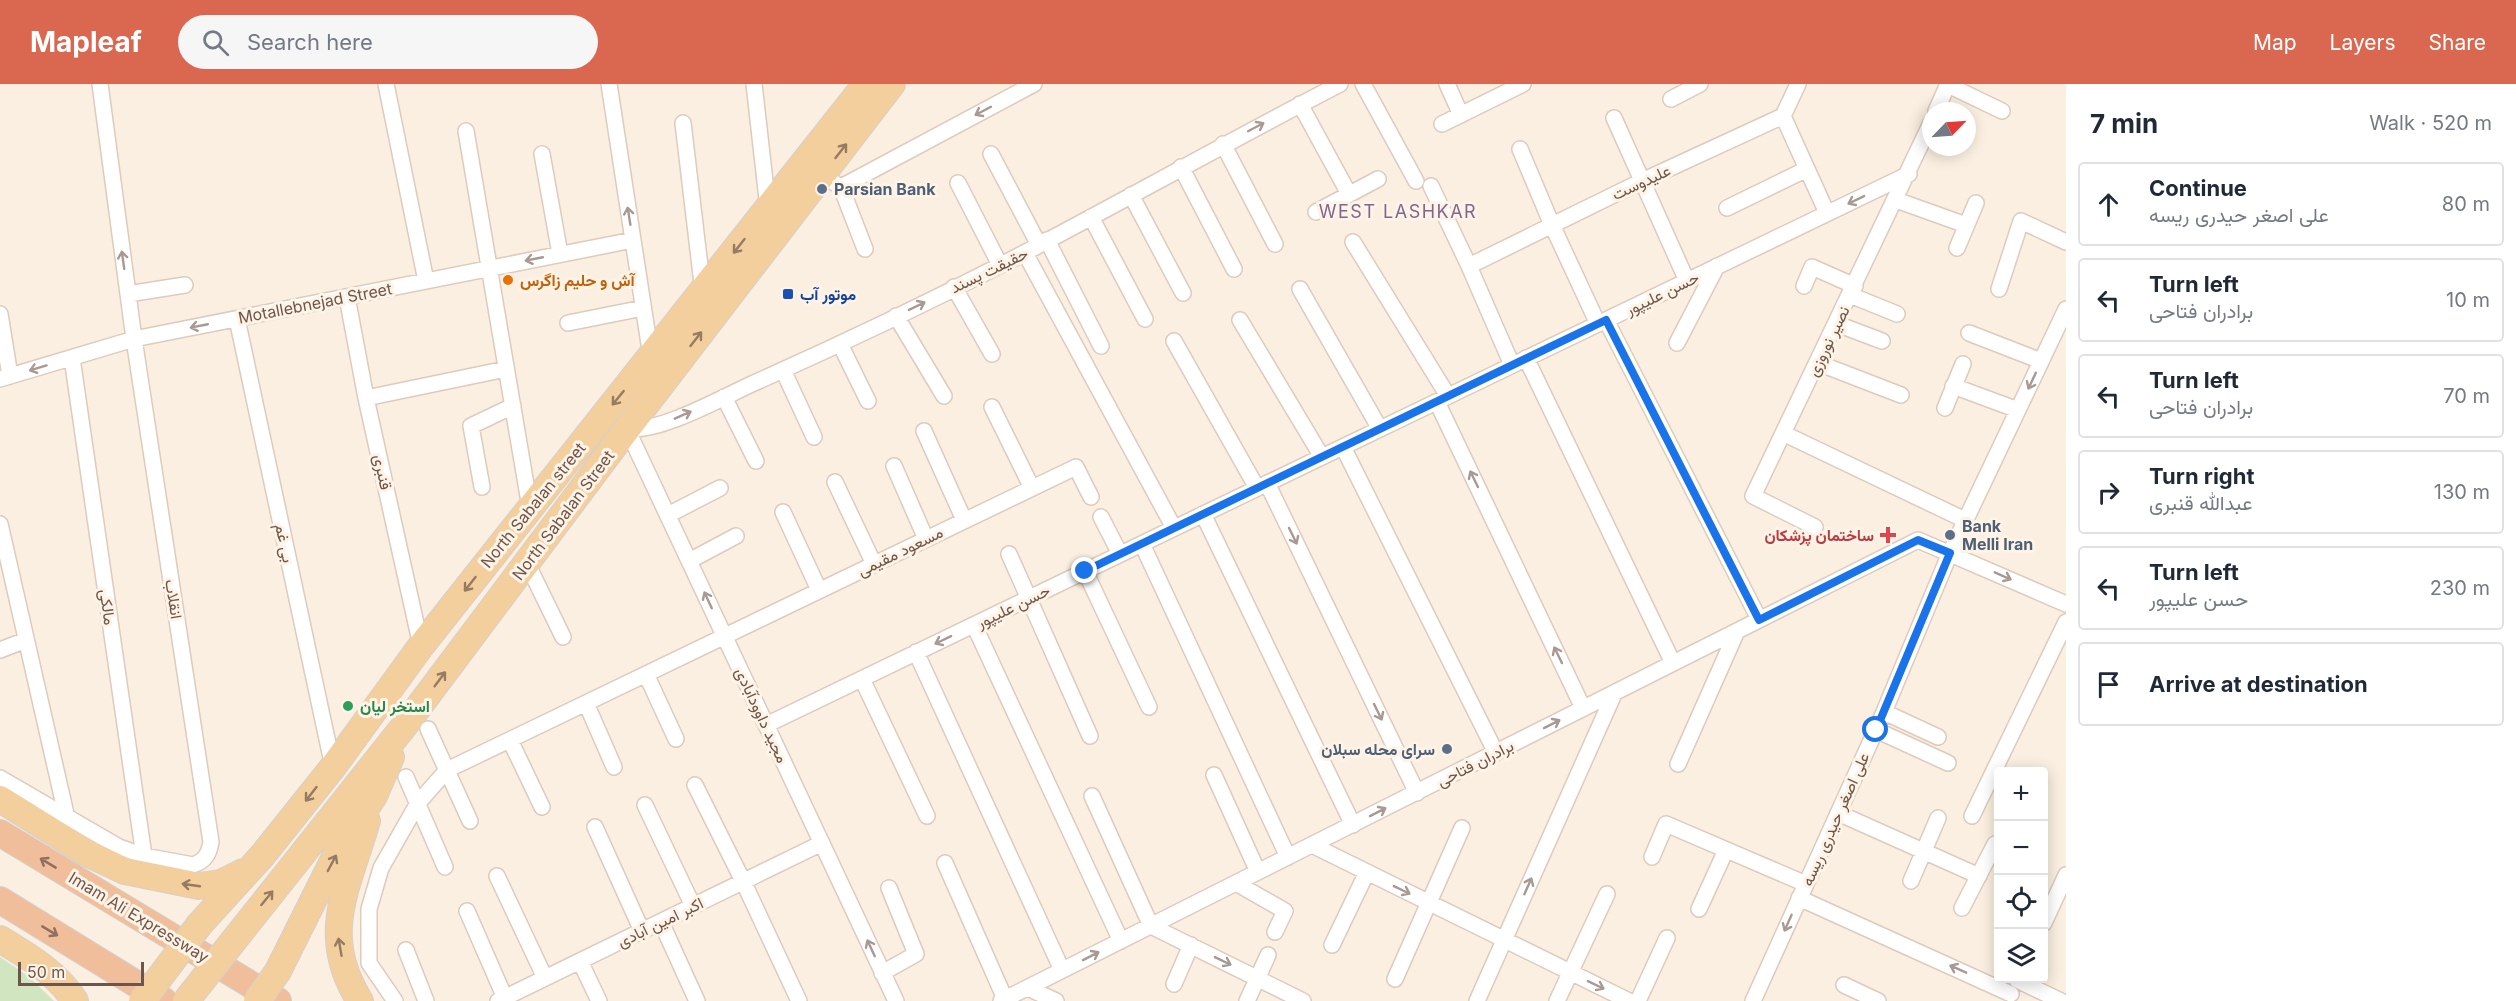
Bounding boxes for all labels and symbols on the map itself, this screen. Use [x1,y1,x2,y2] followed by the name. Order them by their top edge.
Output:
[1922,102,1976,156] north arrow
[974,106,992,118] one-way arrow
[1247,121,1265,132] one-way arrow
[834,143,847,159] one-way arrow
[1609,160,1674,205] street label: علیدوست
[834,179,936,199] place label: Parsian Bank
[815,182,829,196] marker: Parsian Bank
[1847,194,1865,206] one-way arrow
[1319,201,1477,222] district label: WEST LASHKAR
[623,206,634,226] one-way arrow
[732,237,745,253] one-way arrow
[947,242,1032,299] street label: حقیقت پسند
[118,251,129,271] one-way arrow
[525,254,544,265] one-way arrow
[1621,267,1703,322] street label: حسن علیپور
[520,270,637,291] place label: آش و حلیم زاگرس
[501,273,515,287] marker: آش و حلیم زاگرس
[236,278,394,328] street label: Motallebnejad Street
[800,284,857,305] place label: موتور آب
[781,287,795,301] marker: موتور آب
[907,299,925,311] one-way arrow
[1802,302,1855,380] street label: نصیر نوروزی
[189,321,209,332] one-way arrow
[690,331,703,347] one-way arrow
[29,363,48,374] one-way arrow
[2025,371,2037,389] one-way arrow
[611,390,624,406] one-way arrow
[673,409,692,420] one-way arrow
[476,438,590,572] street label: North Sabalan street
[508,446,618,584] street label: North Sabalan Street
[369,452,396,492] street label: قنبری
[1467,471,1479,489] one-way arrow
[1962,516,2033,554] place label: Bank Melli Iran
[270,522,299,565] street label: بی غم
[854,522,946,581] street label: مسعود مقیمی
[1764,525,1874,547] place label: ساختمان پزشکان
[1879,526,1897,544] marker: ساختمان پزشکان
[1287,527,1299,545] one-way arrow
[1943,528,1957,542] marker: Bank Melli Iran
[1071,557,1097,583] route end
[1994,571,2012,583] one-way arrow
[464,576,477,592] one-way arrow
[161,578,187,620] street label: انقلاب
[972,580,1054,635] street label: حسن علیپور
[95,588,120,626] street label: مالکی
[701,592,713,610] one-way arrow
[934,634,952,646] one-way arrow
[1552,647,1564,665] one-way arrow
[730,664,793,766] street label: مجید داوودآبادی
[433,671,446,687] one-way arrow
[360,696,430,717] place label: استخر لیان
[341,699,355,713] marker: استخر لیان
[1372,702,1384,720] one-way arrow
[1862,716,1888,742] route start
[1542,718,1560,730] one-way arrow
[1433,735,1517,792] street label: برادران فتاحی
[1321,739,1435,760] place label: سرای محله سبلان
[1440,742,1454,756] marker: سرای محله سبلان
[1797,749,1874,889] street label: علی اصغر حیدری ریسه
[305,786,318,802] one-way arrow
[1368,806,1386,818] one-way arrow
[327,854,338,872] one-way arrow
[40,856,57,868] one-way arrow
[65,867,213,967] street label: Imam Ali Expressway
[1523,878,1534,896] one-way arrow
[182,879,201,890] one-way arrow
[1393,884,1411,896] one-way arrow
[261,890,274,906] one-way arrow
[614,893,707,952] street label: اکبر امین آبادی
[1782,913,1794,931] one-way arrow
[41,926,58,938] one-way arrow
[334,938,345,957] one-way arrow
[864,940,876,958] one-way arrow
[1081,950,1099,961] one-way arrow
[1213,955,1231,967] one-way arrow
[18,959,144,986] scale bar
[1949,963,1967,975] one-way arrow
[1587,979,1604,991] one-way arrow

